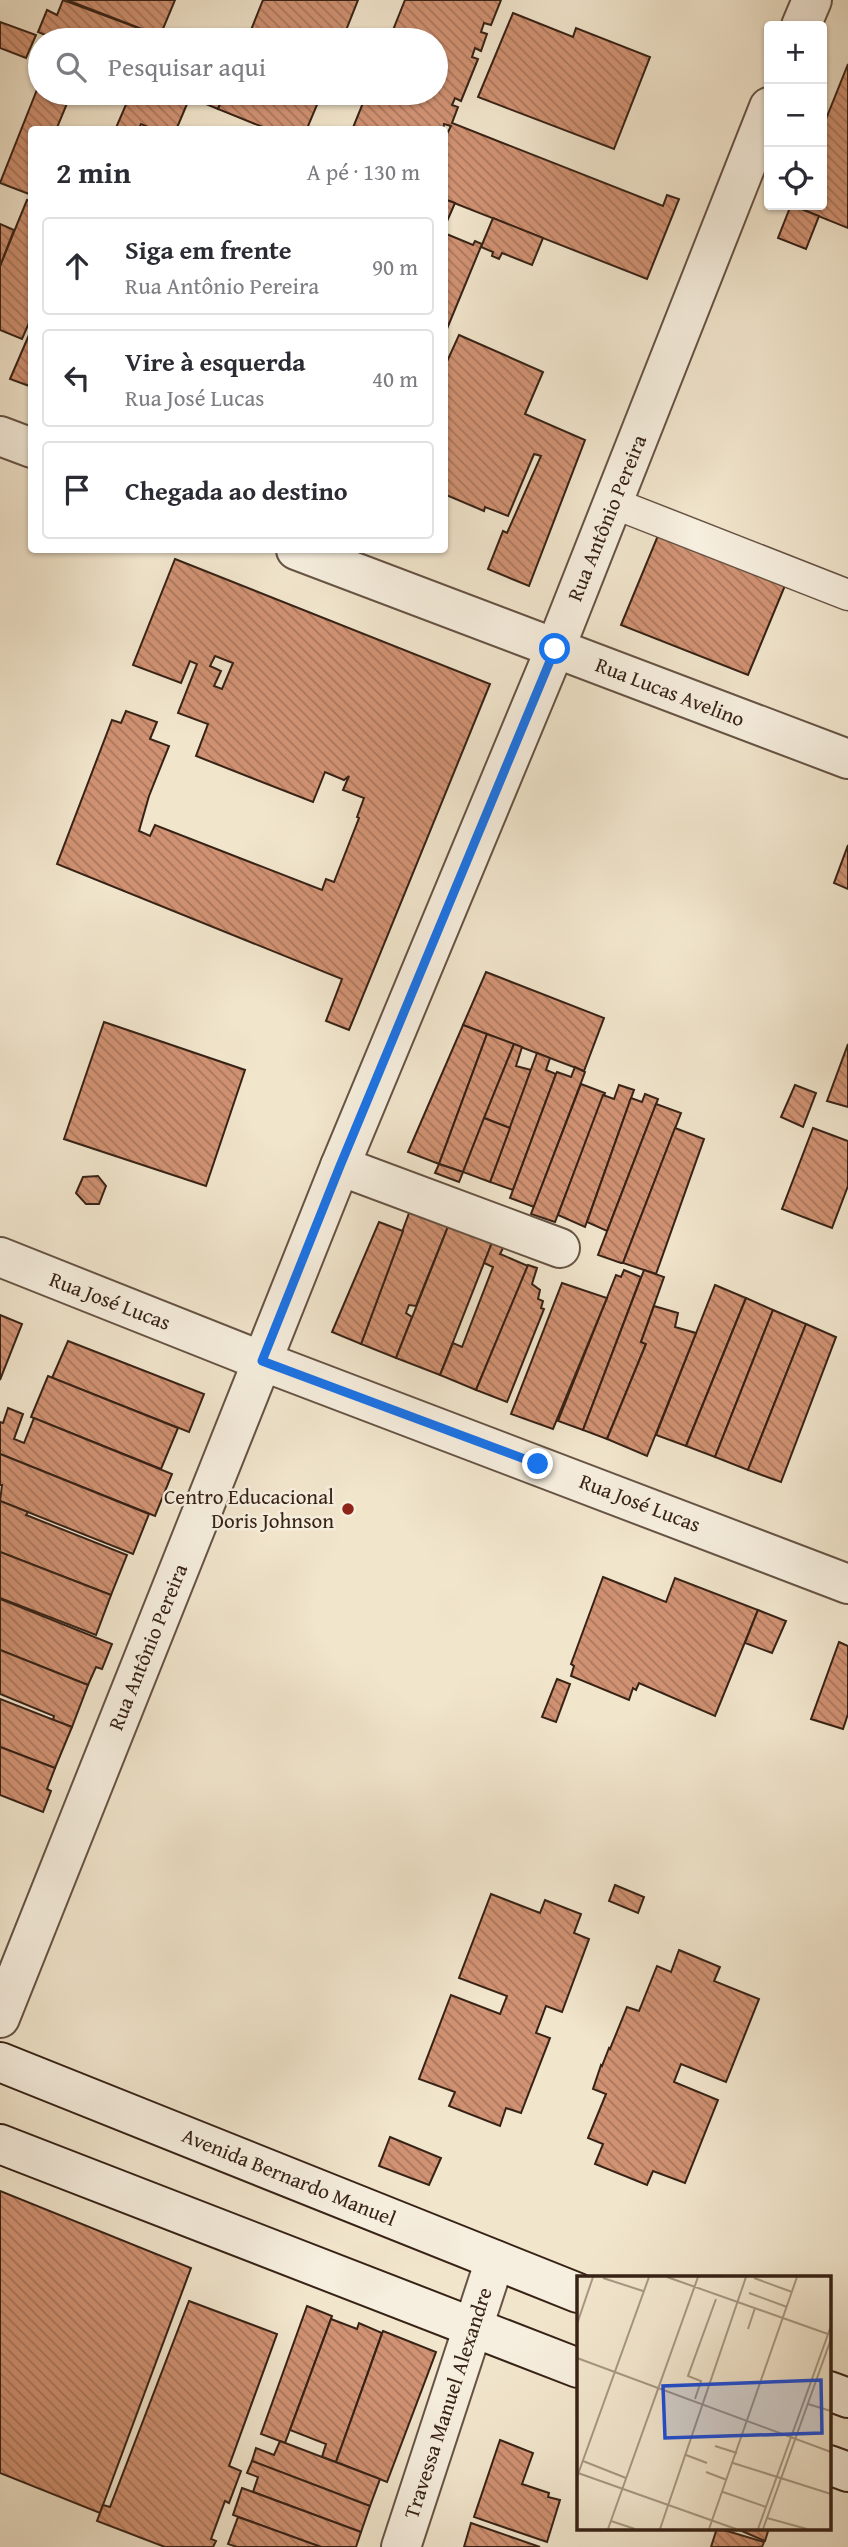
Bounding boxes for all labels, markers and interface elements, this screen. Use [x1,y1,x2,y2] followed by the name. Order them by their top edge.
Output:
[764,21,827,210] map controls
[764,21,827,84] button: +
[28,28,448,105] search box
[108,47,266,86] text: Pesquisar aqui
[52,48,90,86] icon: search
[764,84,827,147] button: −
[764,147,827,210] button: locate
[56,150,131,194] text: 2 min
[307,155,420,188] text: A pé · 130 m
[125,230,292,269] text: Siga em frente
[58,247,96,285] icon: ahead
[372,250,418,283] text: 90 m
[125,269,319,302] text: Rua Antônio Pereira
[125,342,306,381] text: Vire à esquerda
[58,359,96,397] icon: left
[372,362,418,395] text: 40 m
[125,381,264,414] text: Rua José Lucas
[559,430,654,606] street label: Rua Antônio Pereira
[58,471,96,509] icon: arrive
[125,471,348,510] text: Chegada ao destino
[539,633,570,664] route start
[591,649,749,734] street label: Rua Lucas Avelino
[45,1263,175,1338] street label: Rua José Lucas
[522,1448,553,1479] route end
[575,1465,705,1540] street label: Rua José Lucas
[164,1481,334,1536] place label: Centro Educacional Doris Johnson
[340,1501,356,1517] marker: Centro Educacional Doris Johnson
[100,1559,195,1735] street label: Rua Antônio Pereira
[178,2119,401,2234] street label: Avenida Bernardo Manuel
[577,2276,830,2530] inset map
[395,2283,500,2522] street label: Travessa Manuel Alexandre

